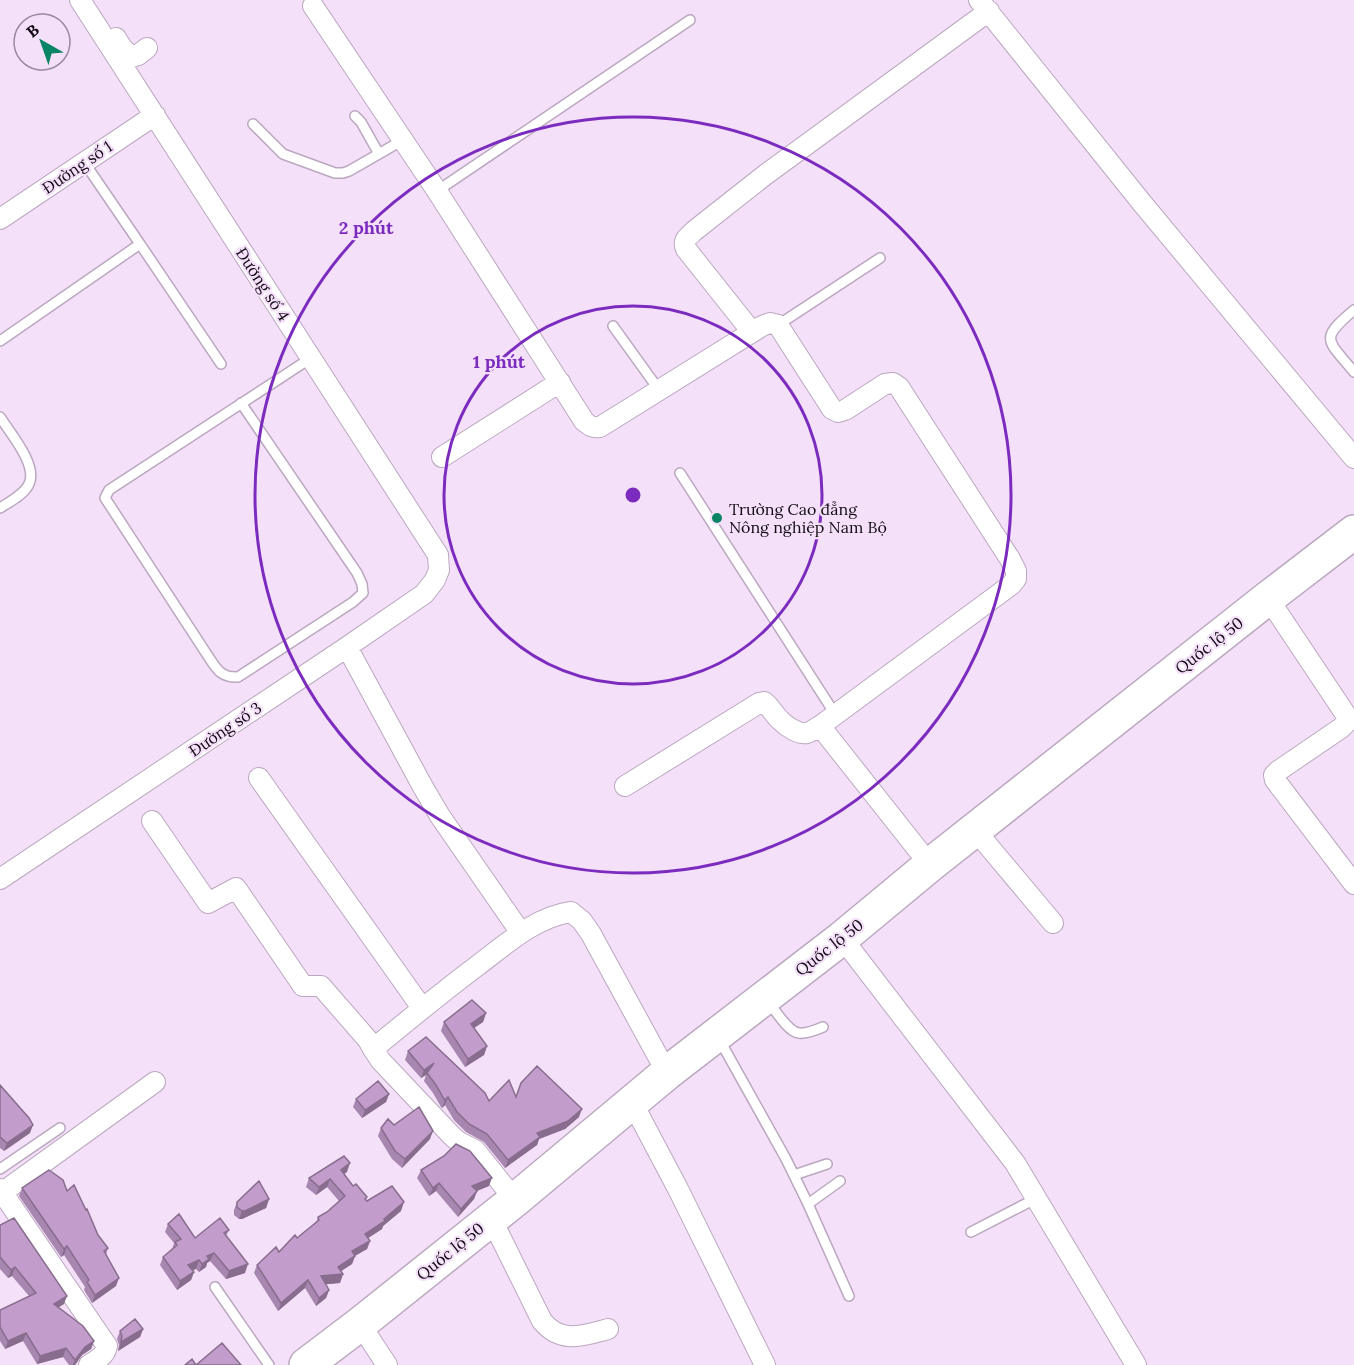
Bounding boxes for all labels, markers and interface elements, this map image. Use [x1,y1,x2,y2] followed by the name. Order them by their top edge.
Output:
[12,12,72,72] north arrow
[22,19,43,42] text: B
[38,136,116,198] street label: Đường số 1
[339,216,394,239] text: 2 phút
[232,244,294,325] street label: Đường số 4
[473,350,526,373] text: 1 phút
[623,485,643,505] centre of rings
[729,499,887,537] place label: Trường Cao đẳng Nông nghiệp Nam Bộ
[710,511,724,525] marker: Trường Cao đẳng Nông nghiệp Nam Bộ
[1171,612,1247,678] street label: Quốc lộ 50
[185,697,265,761] street label: Đường số 3
[791,914,867,980] street label: Quốc lộ 50
[412,1218,488,1284] street label: Quốc lộ 50

